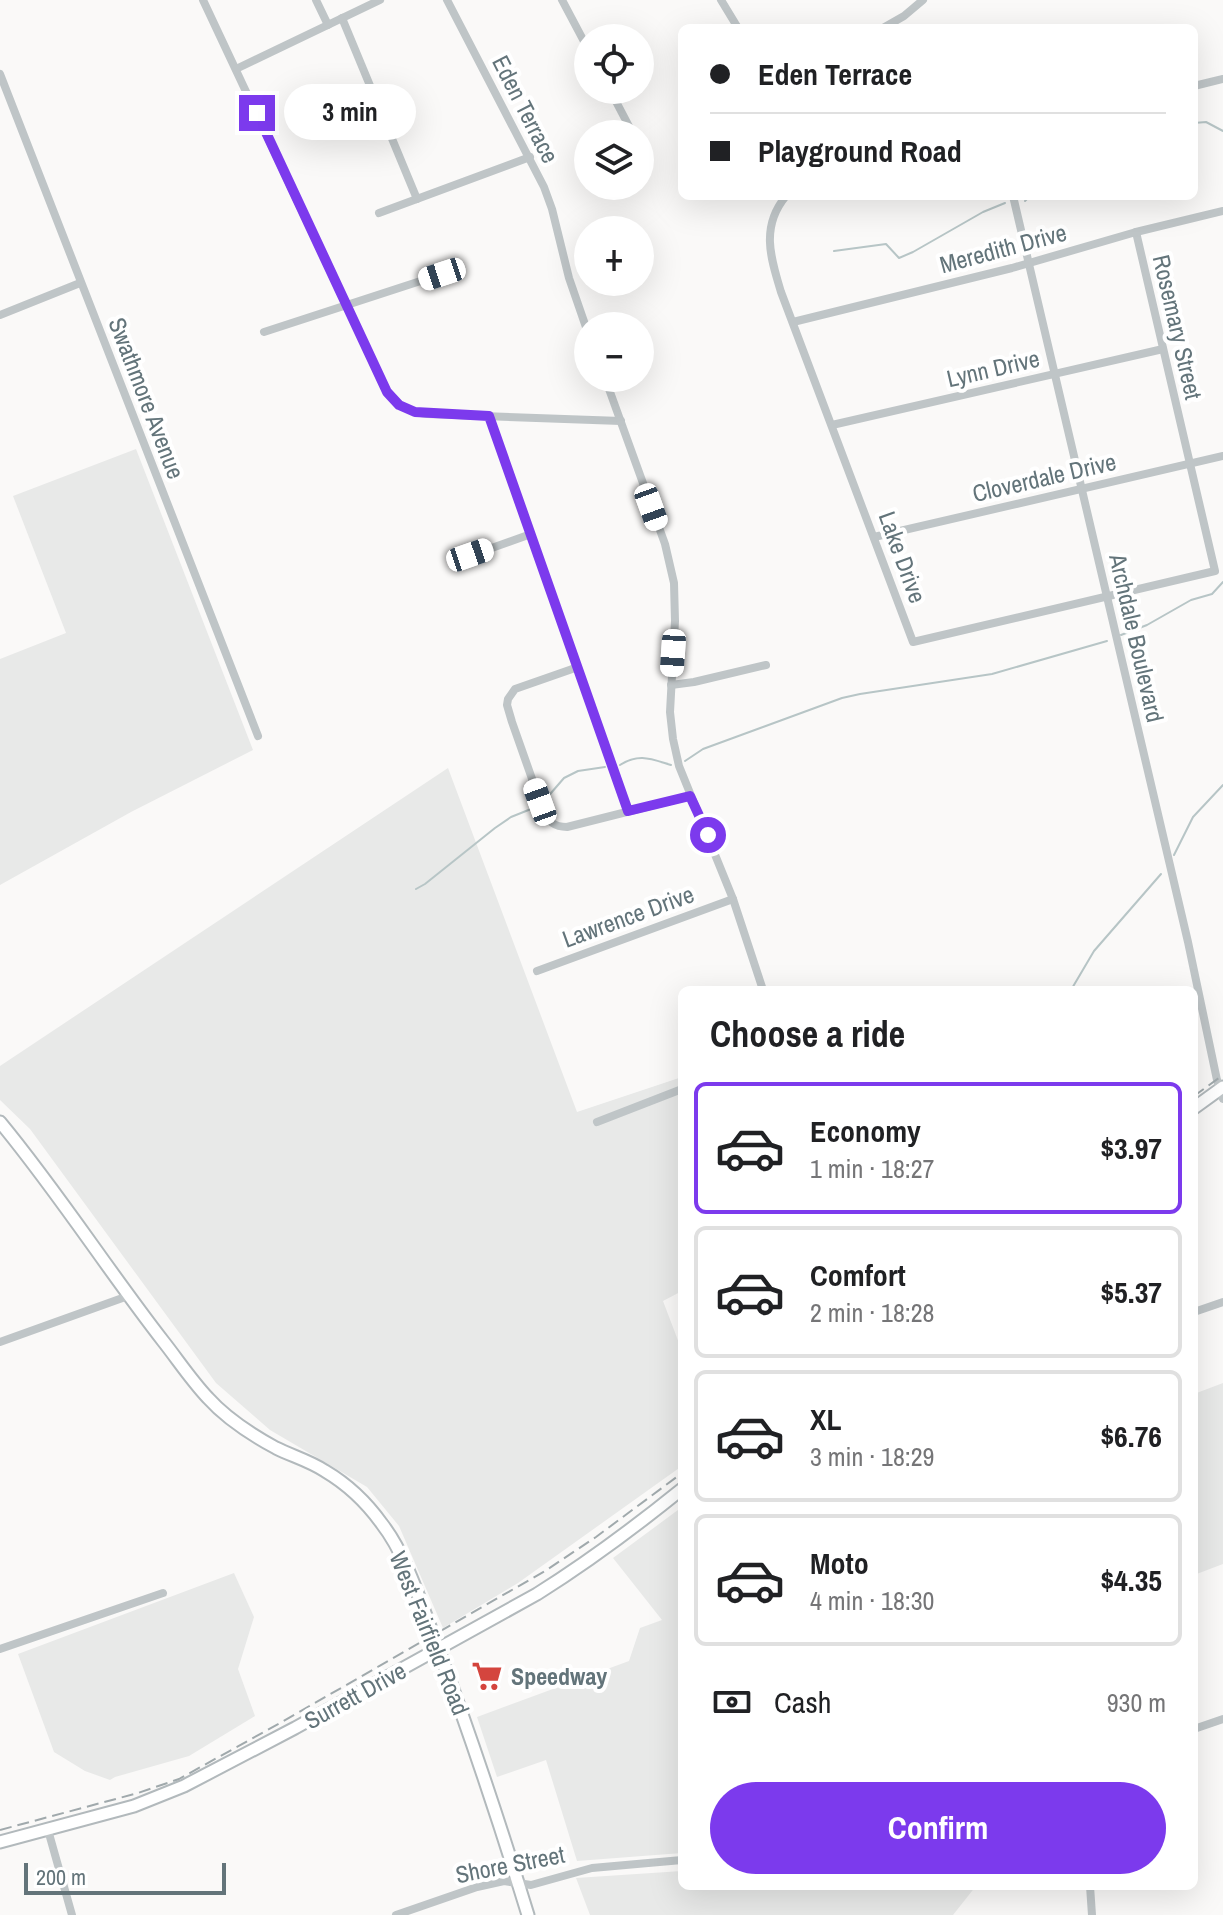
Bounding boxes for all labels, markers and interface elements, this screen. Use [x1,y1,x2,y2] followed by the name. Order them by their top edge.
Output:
[574,24,654,392] map controls
[574,24,654,104] button: locate
[485,50,567,168] street label: Eden Terrace
[758,54,912,94] text: Eden Terrace
[285,85,417,141] callout: 3 min
[322,94,378,129] text: 3 min
[239,95,275,131] route end
[574,120,654,200] button: layers
[758,131,962,171] text: Playground Road
[574,216,654,296] button: +
[936,216,1070,280] street label: Meredith Drive
[1146,251,1210,403] street label: Rosemary Street
[415,255,469,293] car
[574,312,654,392] button: −
[102,313,192,483] street label: Swathmore Avenue
[943,342,1043,394] street label: Lynn Drive
[969,445,1119,509] street label: Cloverdale Drive
[632,480,670,534] car
[872,507,934,607] street label: Lake Drive
[443,536,497,574] car
[1102,550,1172,725] street label: Archdale Boulevard
[659,628,687,678] car
[521,775,559,829] car
[690,817,726,853] route start
[558,877,698,955] street label: Lawrence Drive
[710,1010,905,1058] text: Choose a ride
[810,1111,921,1151] text: Economy
[714,1112,786,1184] icon: car
[1100,1128,1162,1168] text: $3.97
[810,1151,934,1186] text: 1 min · 18:27
[810,1255,906,1295] text: Comfort
[714,1256,786,1328] icon: car
[1100,1272,1162,1312] text: $5.37
[810,1295,934,1330] text: 2 min · 18:28
[810,1399,841,1439] text: XL
[714,1400,786,1472] icon: car
[1100,1416,1162,1456] text: $6.76
[810,1439,934,1474] text: 3 min · 18:29
[810,1543,869,1583] text: Moto
[714,1544,786,1616] icon: car
[383,1546,477,1720] street label: West Fairfield Road
[1100,1560,1162,1600] text: $4.35
[810,1583,934,1618] text: 4 min · 18:30
[298,1654,412,1736] street label: Surrett Drive
[470,1659,504,1693] supermarket icon: Speedway
[511,1660,607,1692] place label: Speedway
[710,1680,754,1724] icon: cash
[774,1682,831,1722] text: Cash
[1107,1685,1166,1720] text: 930 m
[710,1782,1166,1874] button: Confirm
[453,1838,568,1890] street label: Shore Street
[24,1859,226,1895] scale bar
[36,1862,86,1892] text: 200 m

